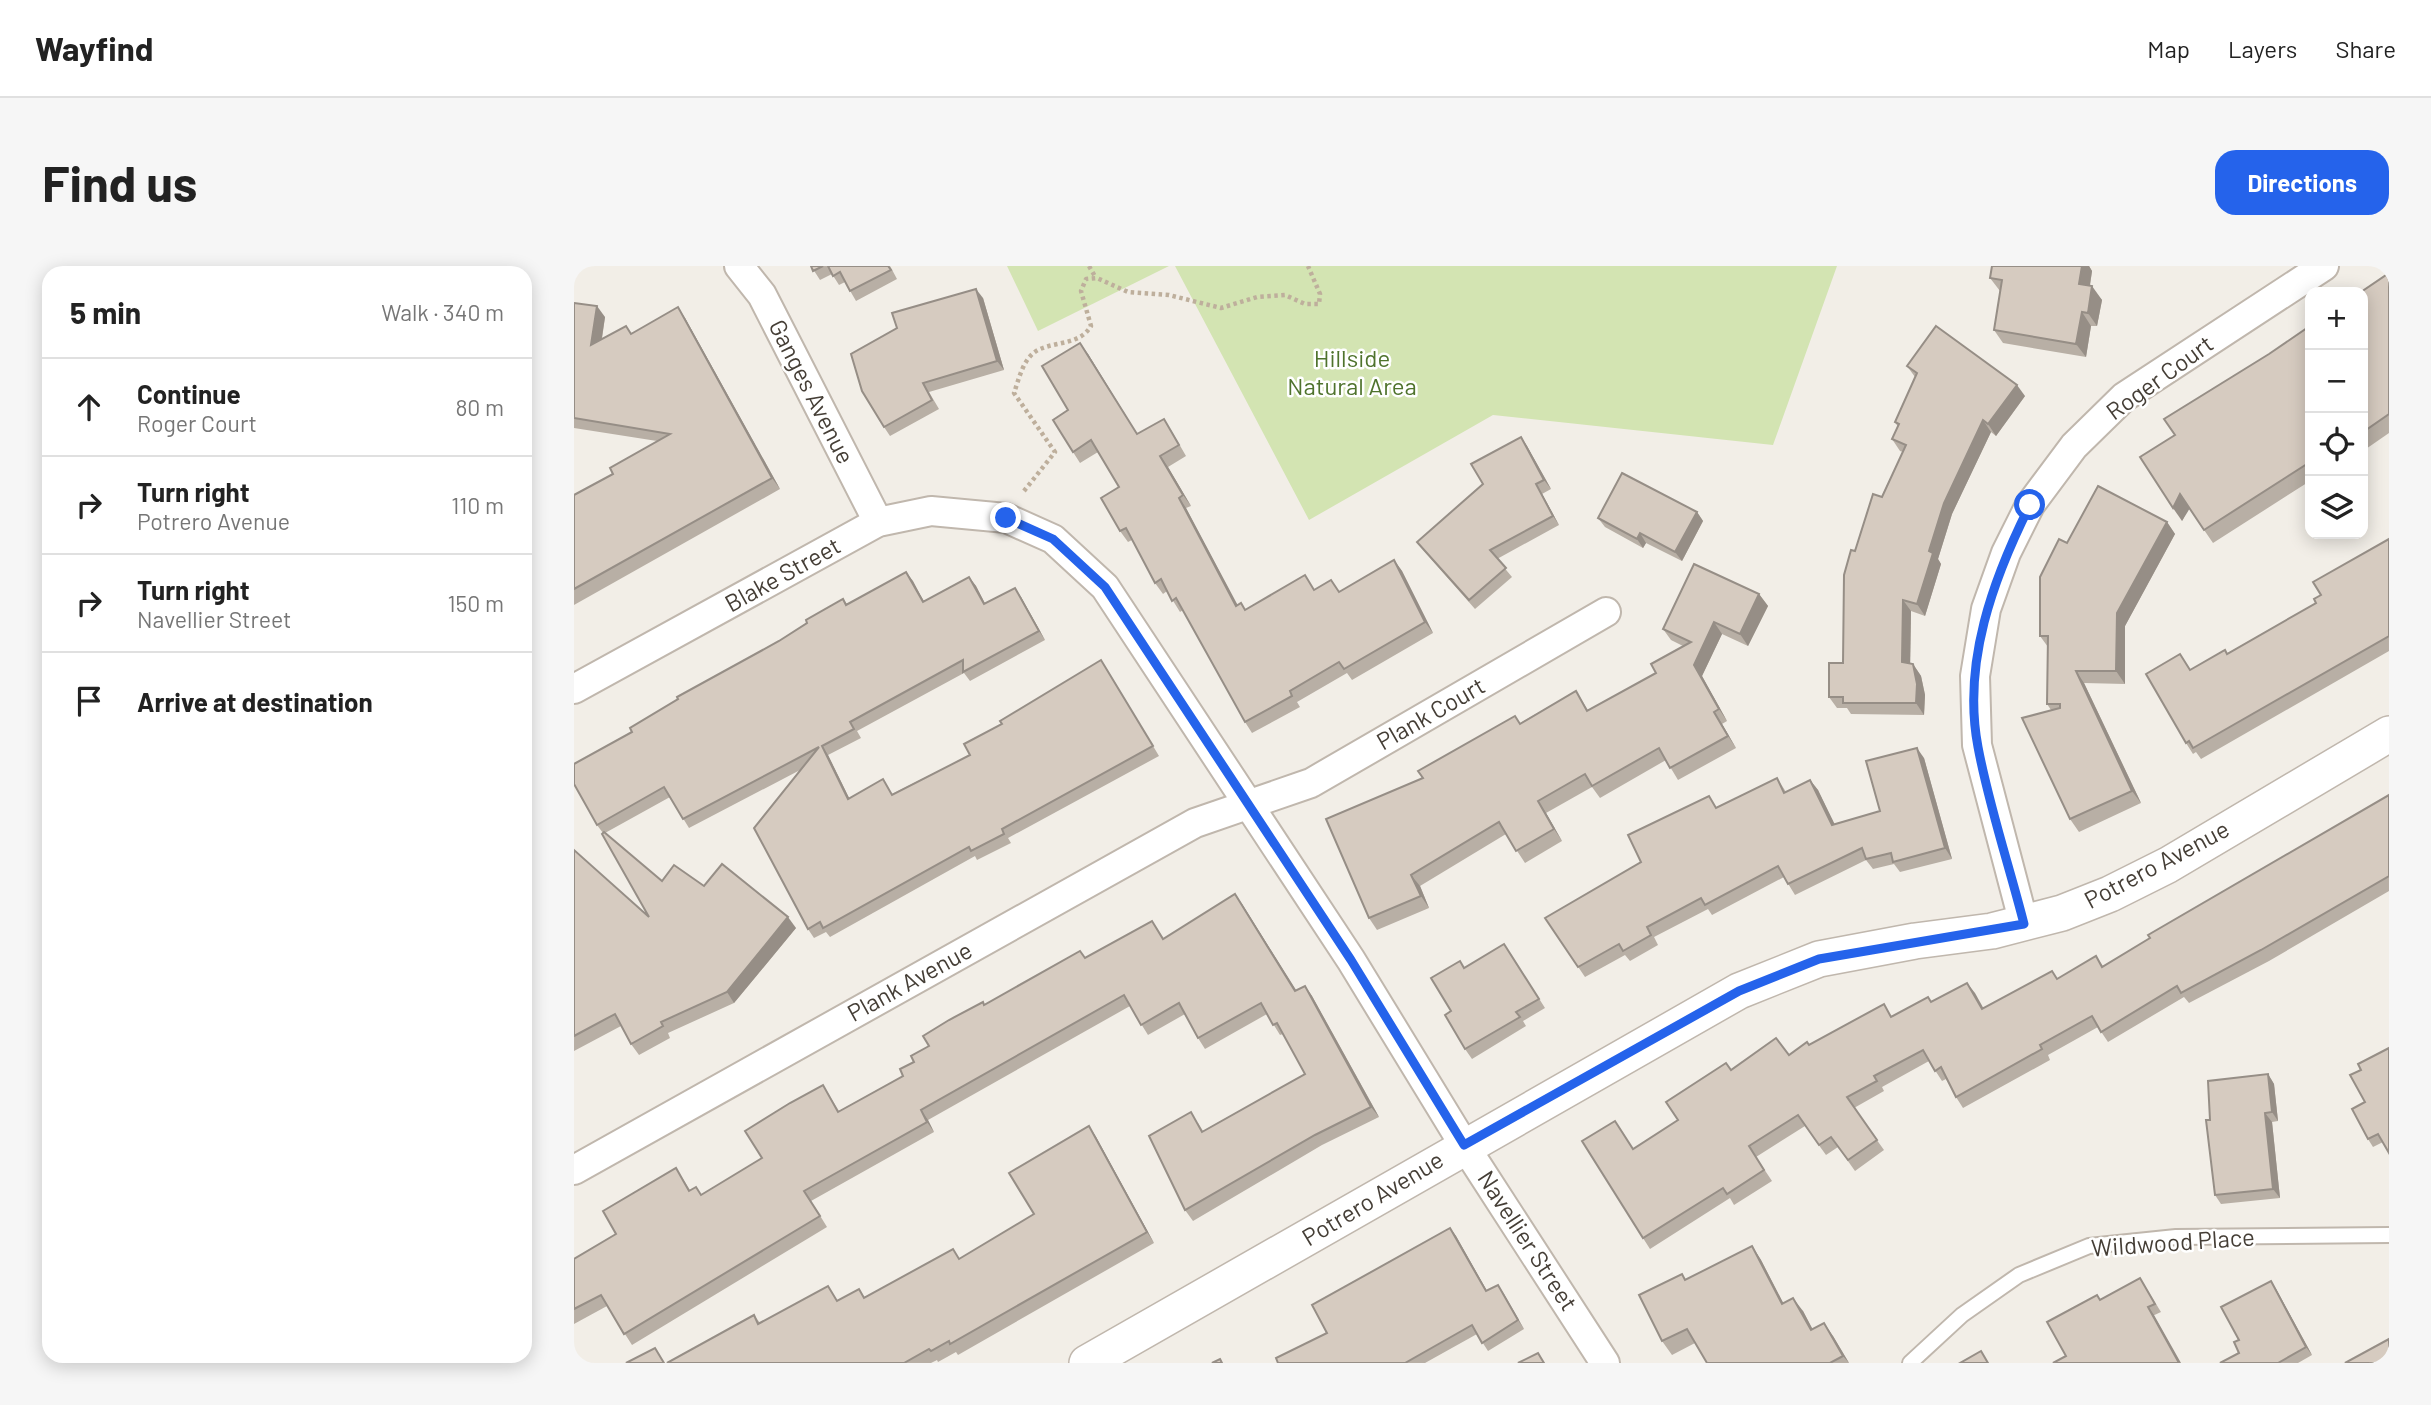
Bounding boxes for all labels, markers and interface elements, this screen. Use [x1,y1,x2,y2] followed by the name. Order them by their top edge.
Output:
[35,28,153,68] text: Wayfind
[2147,34,2190,63] text: Map
[2228,34,2297,63] text: Layers
[2335,34,2396,63] text: Share
[2215,150,2389,215] button: Directions
[42,153,197,212] text: Find us
[2305,287,2368,539] map controls
[2305,287,2368,350] button: +
[70,294,141,330] text: 5 min
[381,298,504,326] text: Walk · 340 m
[764,314,861,468] street label: Ganges Avenue
[2100,328,2218,425] street label: Roger Court
[1287,343,1417,400] park label: Hillside Natural Area
[2305,350,2368,413] button: −
[137,378,241,409] text: Continue
[70,388,108,426] icon: ahead
[455,393,504,421] text: 80 m
[137,409,257,437] text: Roger Court
[2305,413,2368,476] button: locate
[137,476,250,507] text: Turn right
[2305,476,2368,539] button: layers
[70,486,108,524] icon: right
[2014,489,2045,520] route start
[451,491,504,519] text: 110 m
[990,502,1021,533] route end
[137,507,290,535] text: Potrero Avenue
[719,530,845,617] street label: Blake Street
[137,574,250,605] text: Turn right
[70,584,108,622] icon: right
[448,589,504,617] text: 150 m
[137,605,291,633] text: Navellier Street
[1371,670,1489,755] street label: Plank Court
[70,682,108,720] icon: arrive
[137,686,373,717] text: Arrive at destination
[2079,813,2234,914] street label: Potrero Avenue
[842,935,977,1027] street label: Plank Avenue
[1296,1144,1448,1251] street label: Potrero Avenue
[1472,1165,1584,1316] street label: Navellier Street
[2090,1221,2256,1262] street label: Wildwood Place

